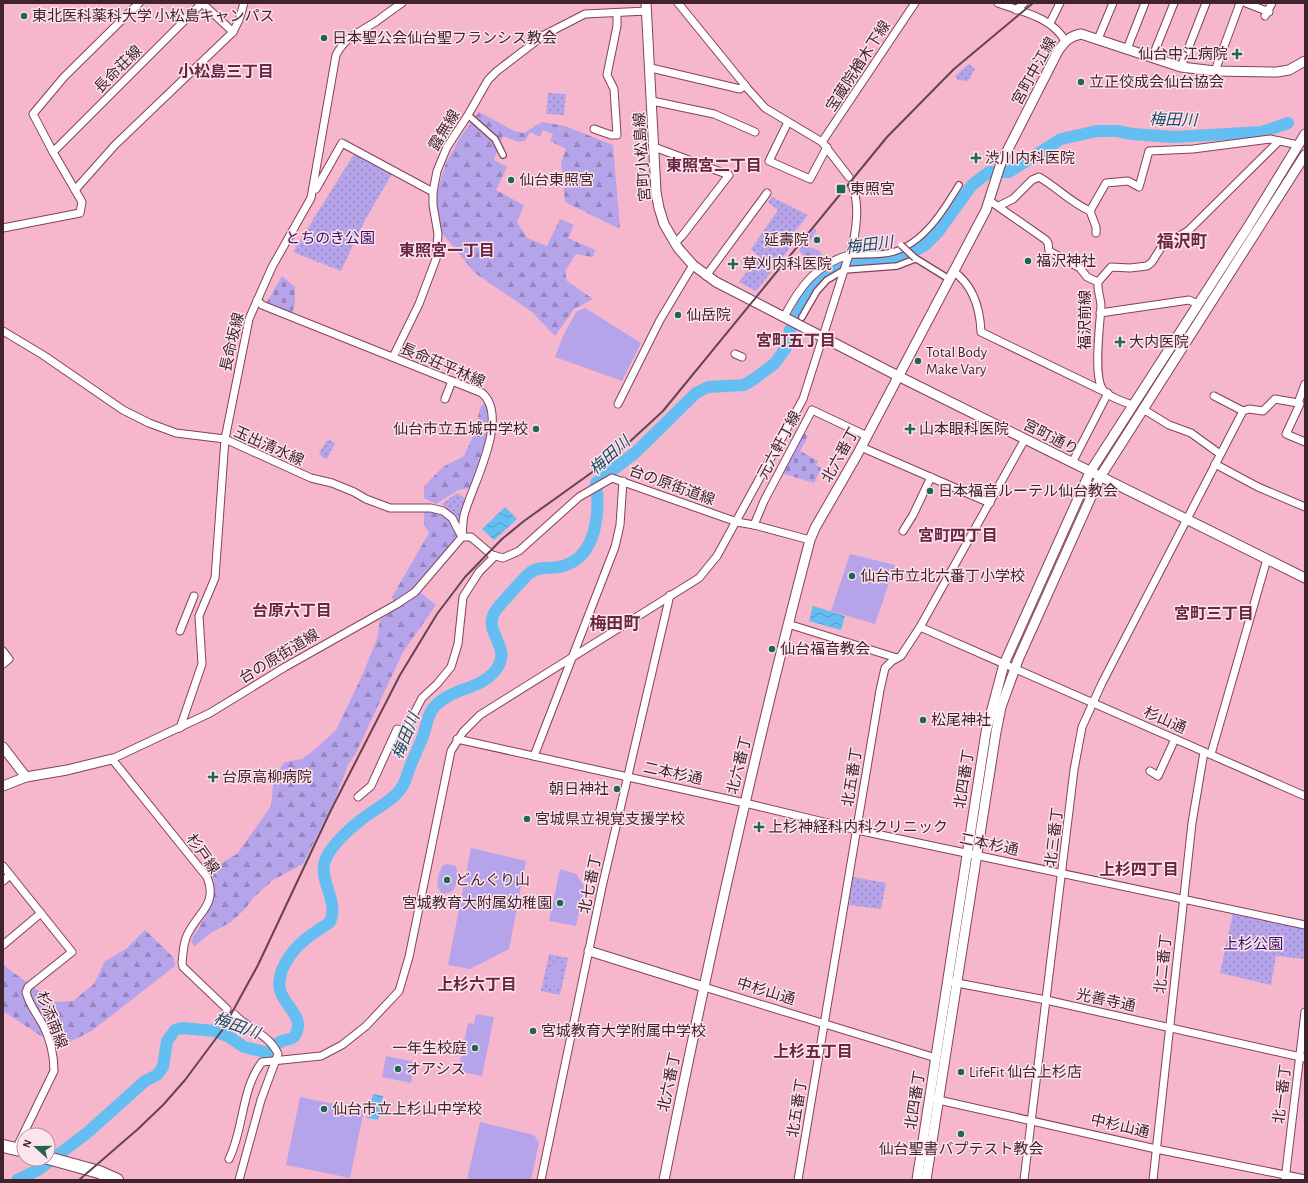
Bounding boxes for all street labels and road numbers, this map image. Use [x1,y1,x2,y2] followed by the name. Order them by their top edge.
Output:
[823,18,893,114] street label: 宝蔵院楢木下線
[1009,34,1059,108] street label: 宮町中江線
[91,42,145,96] street label: 長命荘線
[426,107,462,153] street label: 露無線
[631,112,653,202] street label: 宮町小松島線
[1077,290,1093,350] street label: 福沢前線
[217,311,247,373] street label: 長命坂線
[398,340,488,390] street label: 長命荘平林線
[754,408,804,482] street label: 元六軒丁線
[1021,416,1081,458] street label: 宮町通り
[231,423,307,469] street label: 玉出清水線
[818,424,862,485] street label: 北六番丁
[627,462,717,508] street label: 台の原街道線
[236,626,322,686] street label: 台の原街道線
[1141,704,1189,736] street label: 杉山通
[723,734,754,796] street label: 北六番丁
[838,746,865,808] street label: 北五番丁
[950,748,977,810] street label: 北四番丁
[642,759,704,787] street label: 二本杉通
[1041,806,1066,868] street label: 北三番丁
[958,830,1020,858] street label: 二本杉通
[183,831,223,877] street label: 杉戸線
[575,853,604,915] street label: 北七番丁
[1151,933,1174,995] street label: 北二番丁
[735,975,797,1007] street label: 中杉山通
[1075,986,1137,1014] street label: 光善寺通
[34,989,70,1051] street label: 杉添南線
[654,1051,683,1113] street label: 北六番丁
[1269,1063,1294,1125] street label: 北一番丁
[901,1069,928,1131] street label: 北四番丁
[783,1077,810,1139] street label: 北五番丁
[1089,1111,1151,1141] street label: 中杉山通

